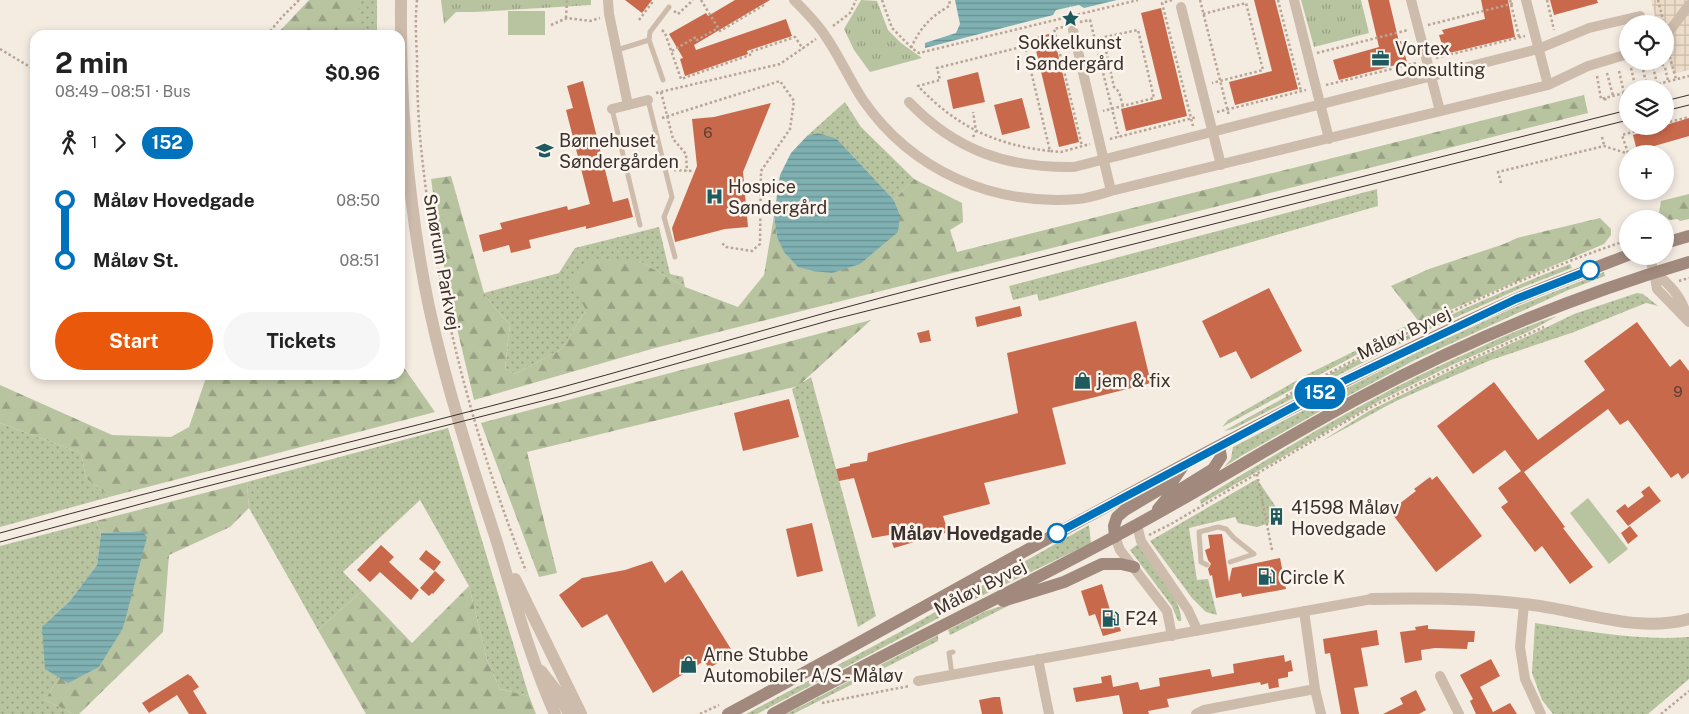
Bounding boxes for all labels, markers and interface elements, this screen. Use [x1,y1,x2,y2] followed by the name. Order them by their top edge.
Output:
[1060,9,1080,29] place icon: Sokkelkunst i Søndergård
[1619,15,1674,265] map controls
[1619,15,1674,70] button: locate
[1016,32,1124,74] place label: Sokkelkunst i Søndergård
[1395,38,1485,80] place label: Vortex Consulting
[55,46,128,79] text: 2 min
[1371,48,1391,68] office icon: Vortex Consulting
[325,62,380,84] text: $0.96
[1619,80,1674,135] button: layers
[55,82,191,101] text: 08:49 – 08:51 · Bus
[703,124,713,141] house number: 6
[55,129,83,157] icon: walk
[106,129,134,157] icon: forward
[559,130,679,172] place label: Børnehuset Søndergården
[152,132,183,153] text: 152
[91,133,98,152] text: 1
[535,140,555,160] school or university icon: Børnehuset Søndergården
[1619,145,1674,200] button: +
[728,176,827,218] place label: Hospice Søndergård
[704,186,724,206] hospital icon: Hospice Søndergård
[93,189,255,211] text: Måløv Hovedgade
[336,191,380,210] text: 08:50
[420,192,464,332] street label: Smørum Parkvej
[1619,210,1674,265] button: −
[93,249,179,271] text: Måløv St.
[340,251,380,270] text: 08:51
[1580,260,1600,280] unlabelled marker
[1354,302,1454,364] street label: Måløv Byvej
[55,312,213,370] button: Start
[223,312,380,370] button: Tickets
[1073,370,1093,390] shop icon: jem & fix
[1096,370,1171,391] place label: jem & fix
[1291,377,1349,409] line badge: 152
[1304,382,1336,403] text: 152
[1673,383,1683,400] house number: 9
[1291,497,1399,539] place label: 41598 Måløv Hovedgade
[1267,507,1287,527] building icon: 41598 Måløv Hovedgade
[890,523,1043,544] place label: Måløv Hovedgade
[1047,523,1067,543] marker: Måløv Hovedgade
[930,555,1030,619] street label: Måløv Byvej
[1256,567,1276,587] fuel station icon: Circle K
[1280,567,1345,588] place label: Circle K
[1101,608,1121,628] fuel station icon: F24
[1125,608,1158,629] place label: F24
[703,644,903,686] place label: Arne Stubbe Automobiler A/S - Måløv
[679,654,699,674] shop icon: Arne Stubbe Automobiler A/S - Måløv

